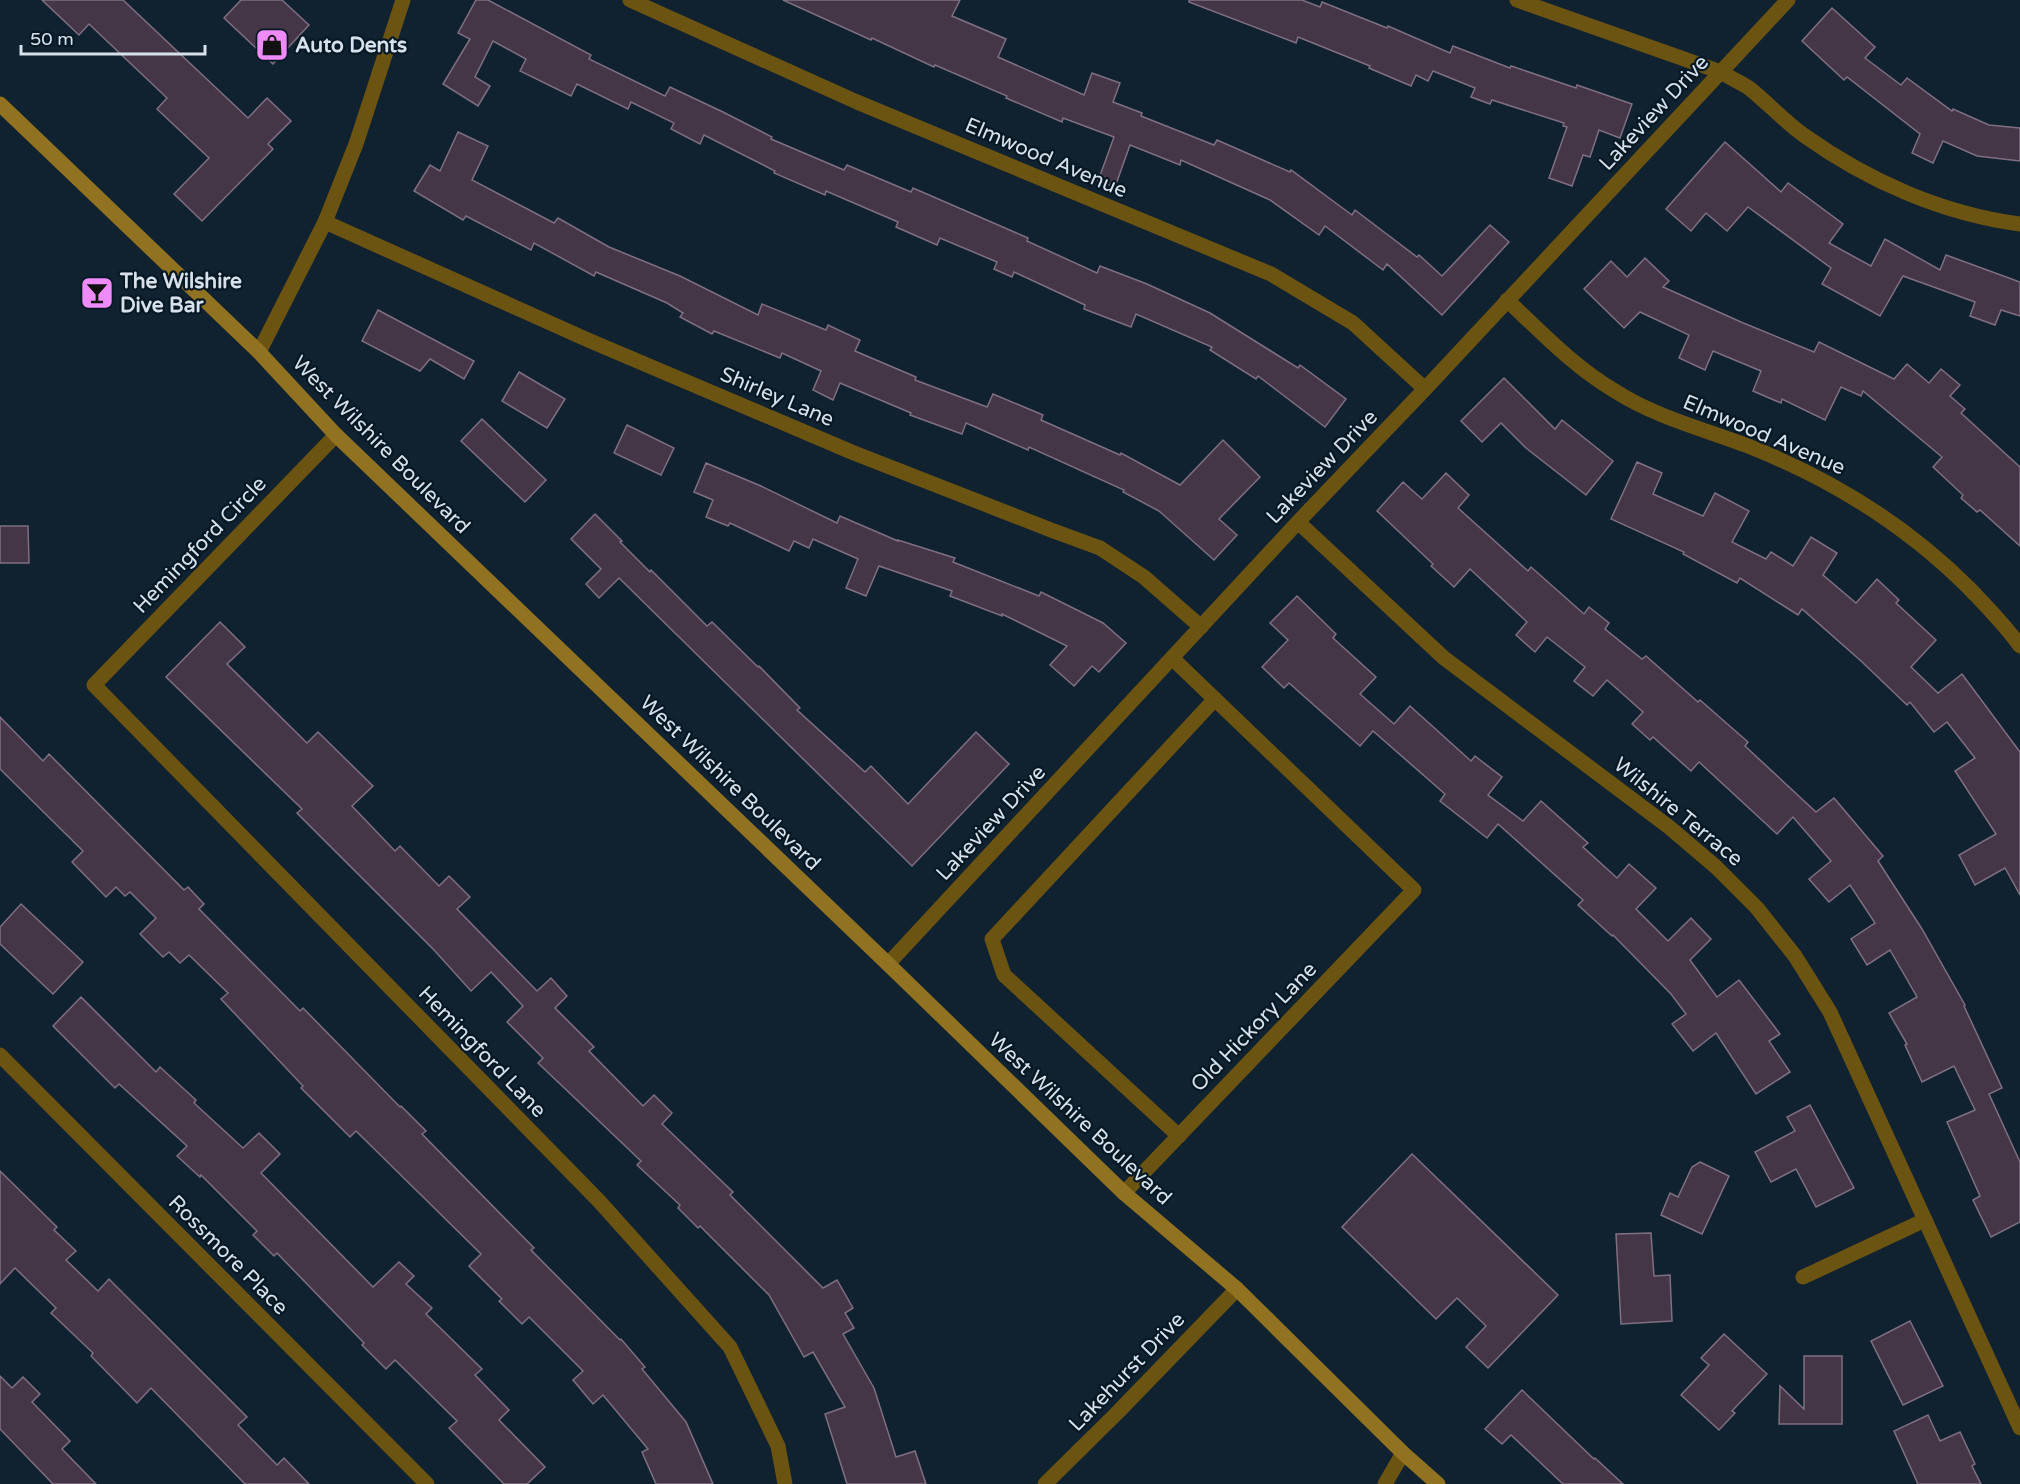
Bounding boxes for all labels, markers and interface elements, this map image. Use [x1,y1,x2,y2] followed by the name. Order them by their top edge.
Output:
[21,18,206,56] scale bar
[254,27,290,63] shop icon: Auto Dents
[30,28,74,50] text: 50 m
[295,33,407,58] place label: Auto Dents
[1594,50,1714,176] street label: Lakeview Drive
[961,113,1131,203] street label: Elmwood Avenue
[119,269,242,318] place label: The Wilshire Dive Bar
[79,275,115,311] bar icon: The Wilshire Dive Bar
[287,351,475,539] street label: West Wilshire Boulevard
[716,362,838,432] street label: Shirley Lane
[1679,390,1849,480] street label: Elmwood Avenue
[1261,405,1383,529] street label: Lakeview Drive
[128,471,272,619] street label: Hemingford Circle
[635,690,825,876] street label: West Wilshire Boulevard
[1608,752,1748,872] street label: Wilshire Terrace
[931,760,1051,886] street label: Lakeview Drive
[1186,957,1322,1097] street label: Old Hickory Lane
[413,981,551,1123] street label: Hemingford Lane
[983,1028,1177,1210] street label: West Wilshire Boulevard
[163,1190,293,1320] street label: Rossmore Place
[1064,1307,1190,1437] street label: Lakehurst Drive

